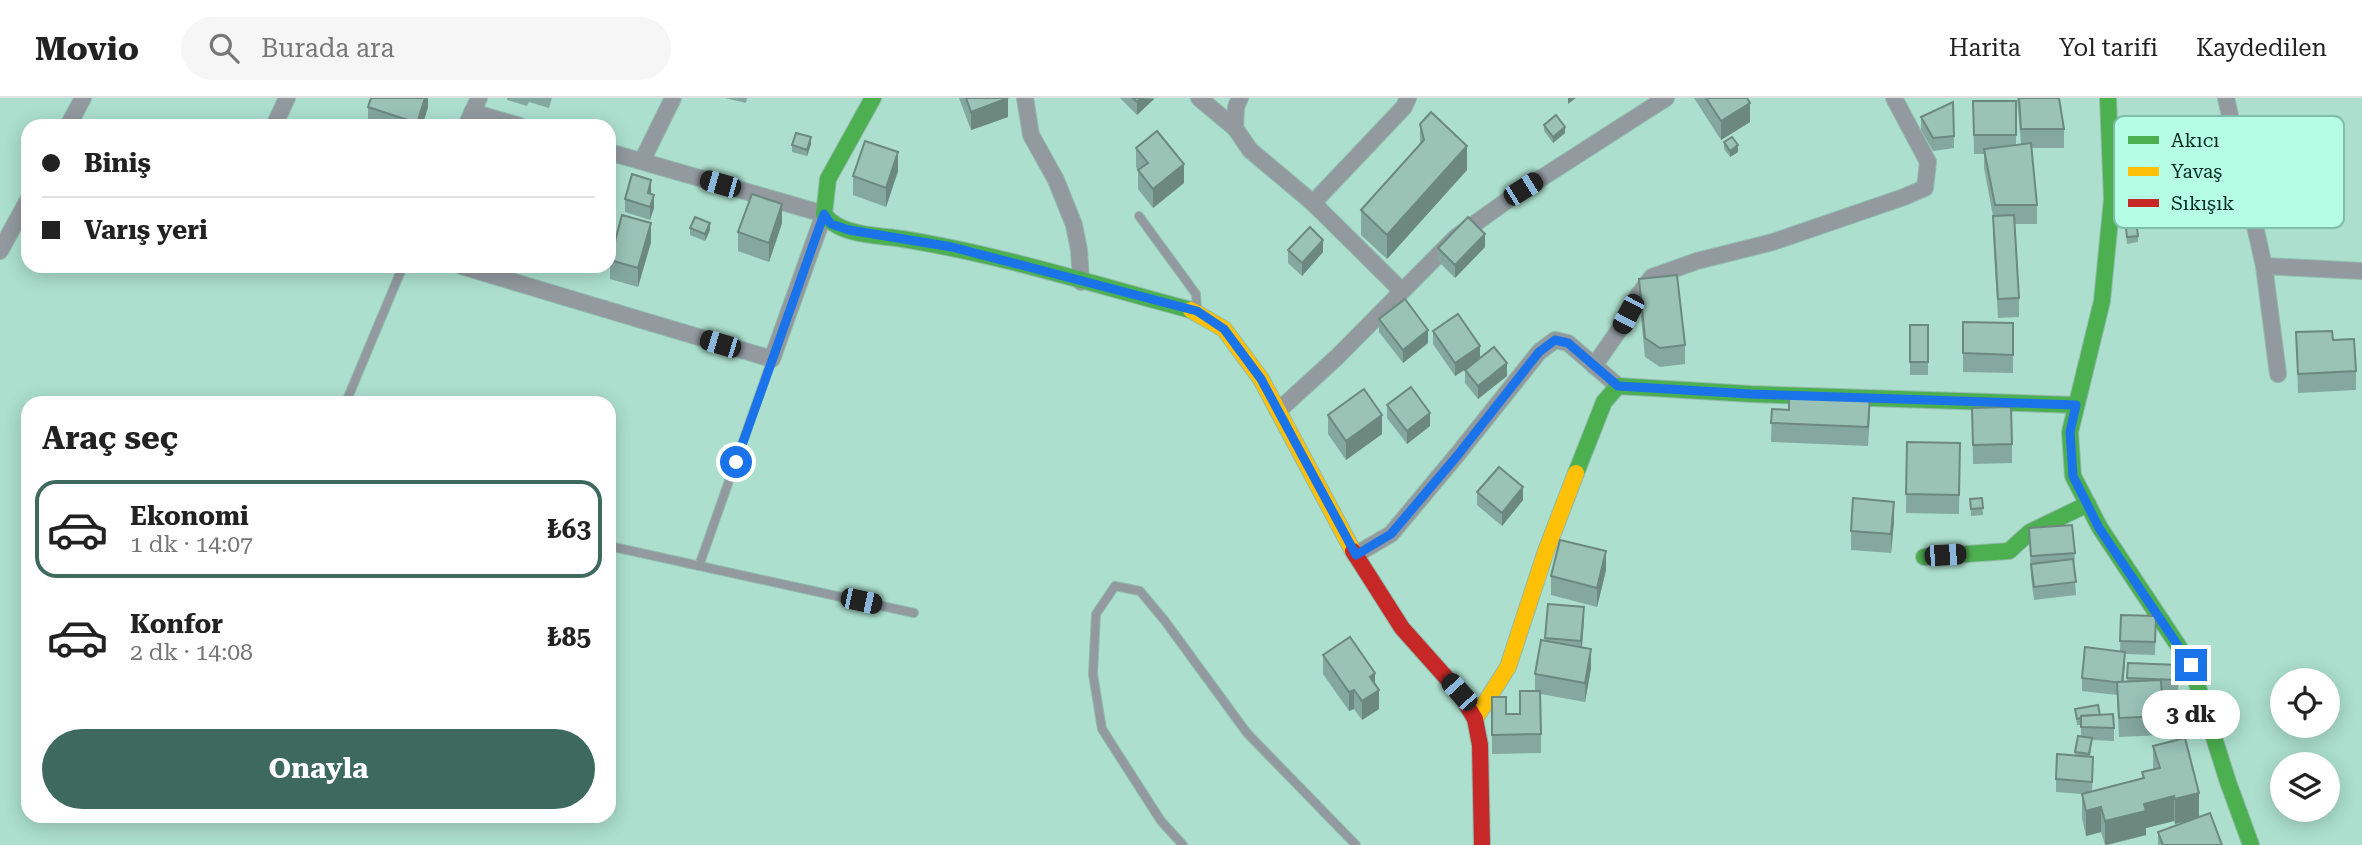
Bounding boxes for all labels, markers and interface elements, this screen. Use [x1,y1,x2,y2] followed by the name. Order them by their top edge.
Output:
[181,17,671,80] search box
[35,29,139,68] text: Movio
[205,29,243,67] icon: search
[261,33,395,63] text: Burada ara
[1949,34,2021,62] text: Harita
[2059,34,2158,62] text: Yol tarifi
[2196,34,2327,62] text: Kaydedilen
[2114,116,2344,228] legend
[2171,129,2219,152] text: Akıcı
[84,148,151,178] text: Biniş
[2171,160,2222,183] text: Yavaş
[697,168,744,200] car
[1500,169,1547,209] car
[2171,192,2234,215] text: Sıkışık
[84,215,208,245] text: Varış yeri
[1609,291,1648,337] car
[697,328,744,360] car
[42,419,178,457] text: Araç seç
[720,446,752,478] route start
[46,498,109,561] icon: car
[130,501,249,531] text: Ekonomi
[547,514,591,544] text: ₺63
[130,531,253,558] text: 1 dk · 14:07
[1924,543,1967,567] car
[839,586,884,616] car
[46,606,109,669] icon: car
[130,609,223,639] text: Konfor
[547,622,591,652] text: ₺85
[130,639,253,666] text: 2 dk · 14:08
[2175,649,2207,681] route end
[2270,668,2340,822] map controls
[2270,668,2340,738] button: locate
[1438,669,1481,715] car
[2142,690,2240,738] callout: 3 dk
[2166,701,2216,728] text: 3 dk
[42,729,595,809] button: Onayla
[2270,752,2340,822] button: layers

